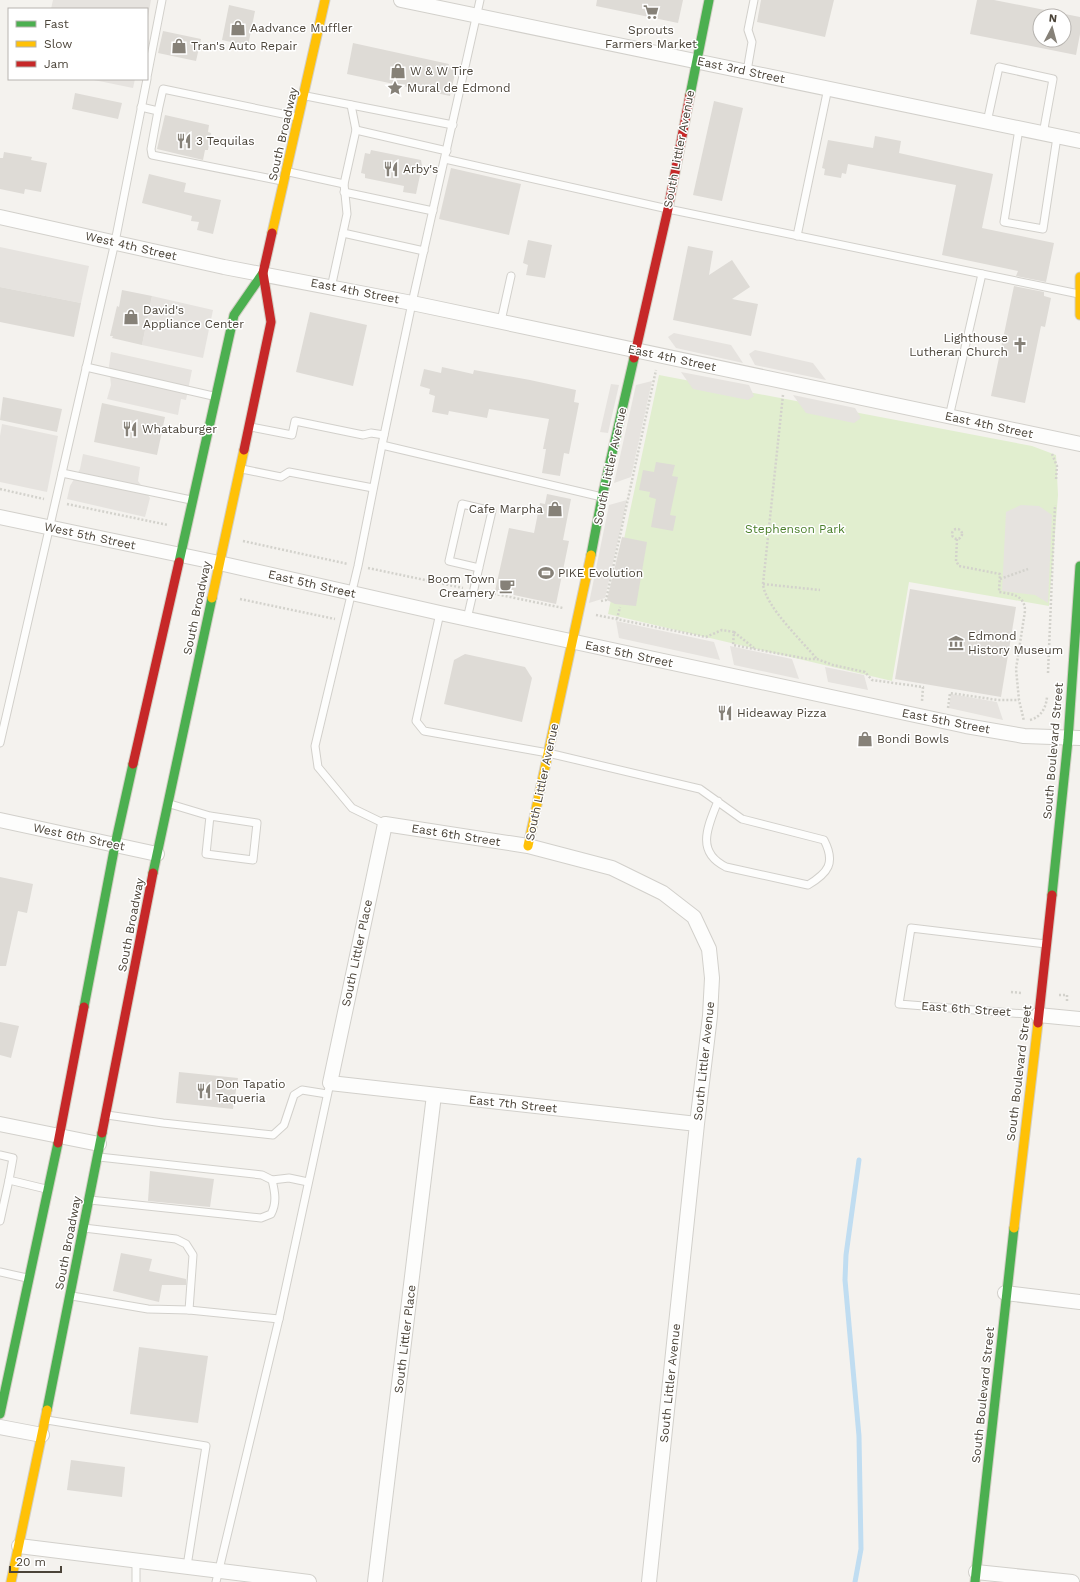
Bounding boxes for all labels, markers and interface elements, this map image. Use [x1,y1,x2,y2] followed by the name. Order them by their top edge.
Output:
[642,3,660,21] supermarket icon: Sprouts Farmers Market
[8,8,148,80] legend
[1032,8,1072,48] north arrow
[1048,12,1058,25] text: N
[44,17,69,31] text: Fast
[229,19,247,37] shop icon: Aadvance Muffler
[250,21,353,35] place label: Aadvance Muffler
[605,23,697,51] place label: Sprouts Farmers Market
[44,37,72,51] text: Slow
[170,37,188,55] shop icon: Tran's Auto Repair
[191,39,297,53] place label: Tran's Auto Repair
[696,54,786,86] street label: East 3rd Street
[44,57,69,71] text: Jam
[389,62,407,80] shop icon: W & W Tire
[410,64,474,78] place label: W & W Tire
[386,79,404,97] place icon: Mural de Edmond
[407,81,511,95] place label: Mural de Edmond
[265,85,301,182] street label: South Broadway
[661,89,697,209] street label: South Littler Avenue
[175,132,193,150] restaurant icon: 3 Tequilas
[196,134,255,148] place label: 3 Tequilas
[382,160,400,178] restaurant icon: Arby's
[403,162,438,176] place label: Arby's
[84,229,178,263] street label: West 4th Street
[310,276,400,306] street label: East 4th Street
[143,303,244,331] place label: David's Appliance Center
[122,308,140,326] shop icon: David's Appliance Center
[909,331,1008,359] place label: Lighthouse Lutheran Church
[1011,336,1029,354] church icon: Lighthouse Lutheran Church
[627,342,717,374] street label: East 4th Street
[591,406,629,526] street label: South Littler Avenue
[944,409,1034,441] street label: East 4th Street
[121,420,139,438] restaurant icon: Whataburger
[142,422,217,436] place label: Whataburger
[546,500,564,518] shop icon: Cafe Marpha
[469,502,543,516] place label: Cafe Marpha
[43,519,137,553] street label: West 5th Street
[745,522,845,536] park label: Stephenson Park
[180,559,214,656] street label: South Broadway
[537,564,555,582] sports icon: PIKE Evolution
[558,566,643,580] place label: PIKE Evolution
[267,567,357,601] street label: East 5th Street
[427,572,496,600] place label: Boom Town Creamery
[498,577,516,595] cafe icon: Boom Town Creamery
[968,629,1063,657] place label: Edmond History Museum
[947,634,965,652] museum icon: Edmond History Museum
[584,638,674,670] street label: East 5th Street
[1040,682,1066,820] street label: South Boulevard Street
[716,704,734,722] restaurant icon: Hideaway Pizza
[737,706,827,720] place label: Hideaway Pizza
[901,706,991,736] street label: East 5th Street
[523,722,561,842] street label: South Littler Avenue
[856,730,874,748] shop icon: Bondi Bowls
[877,732,949,746] place label: Bondi Bowls
[32,820,126,854] street label: West 6th Street
[411,821,501,849] street label: East 6th Street
[115,876,147,973] street label: South Broadway
[339,898,375,1008] street label: South Littler Place
[921,999,1011,1019] street label: East 6th Street
[691,1001,717,1121] street label: South Littler Avenue
[1004,1004,1034,1142] street label: South Boulevard Street
[216,1077,285,1105] place label: Don Tapatio Taqueria
[195,1082,213,1100] restaurant icon: Don Tapatio Taqueria
[468,1092,558,1116] street label: East 7th Street
[52,1194,84,1291] street label: South Broadway
[391,1284,419,1394] street label: South Littler Place
[657,1323,683,1443] street label: South Littler Avenue
[969,1326,997,1464] street label: South Boulevard Street
[10,1548,61,1574] scale bar
[16,1555,46,1569] text: 20 m

